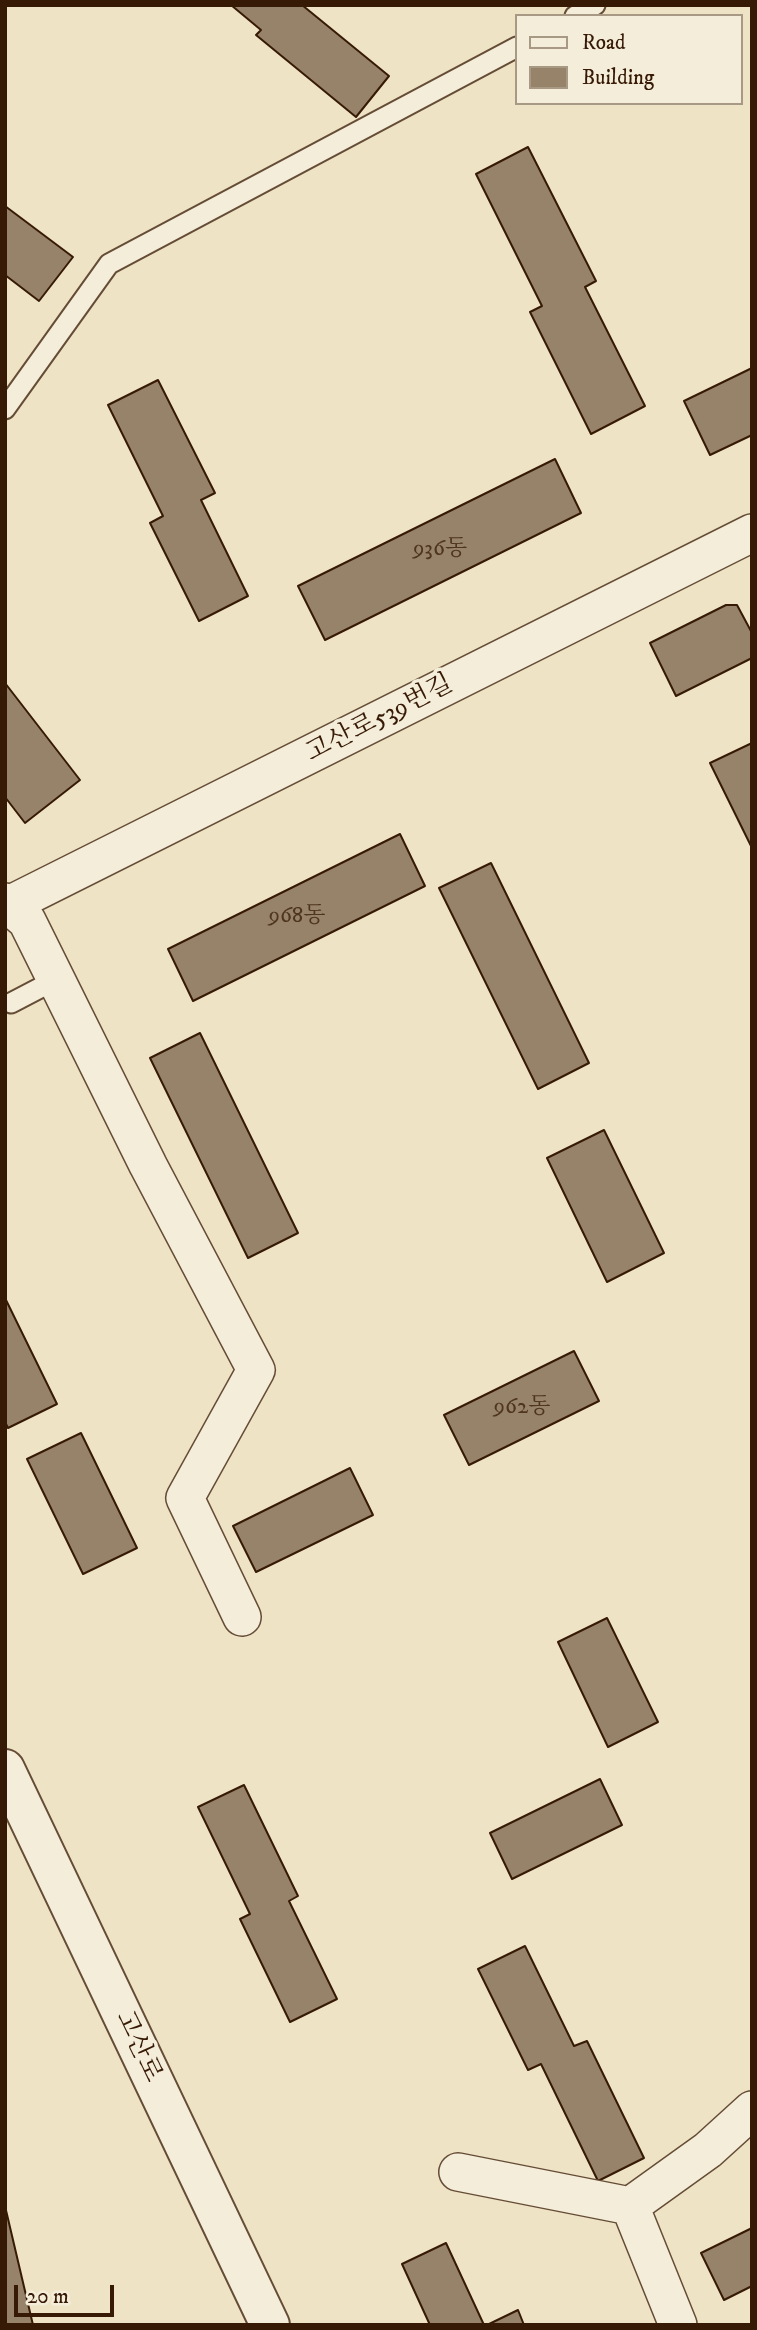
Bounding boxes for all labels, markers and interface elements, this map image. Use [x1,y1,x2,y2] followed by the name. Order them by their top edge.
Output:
[516,14,743,105] legend
[582,30,626,56] text: Road
[582,65,654,91] text: Building
[413,536,467,564] house number: 936동
[301,670,459,770] street label: 고산로539번길
[268,903,326,931] house number: 968동
[494,1394,550,1422] house number: 962동
[107,2006,167,2088] street label: 고산로
[18,2270,117,2314] scale bar
[27,2284,69,2310] text: 20 m

